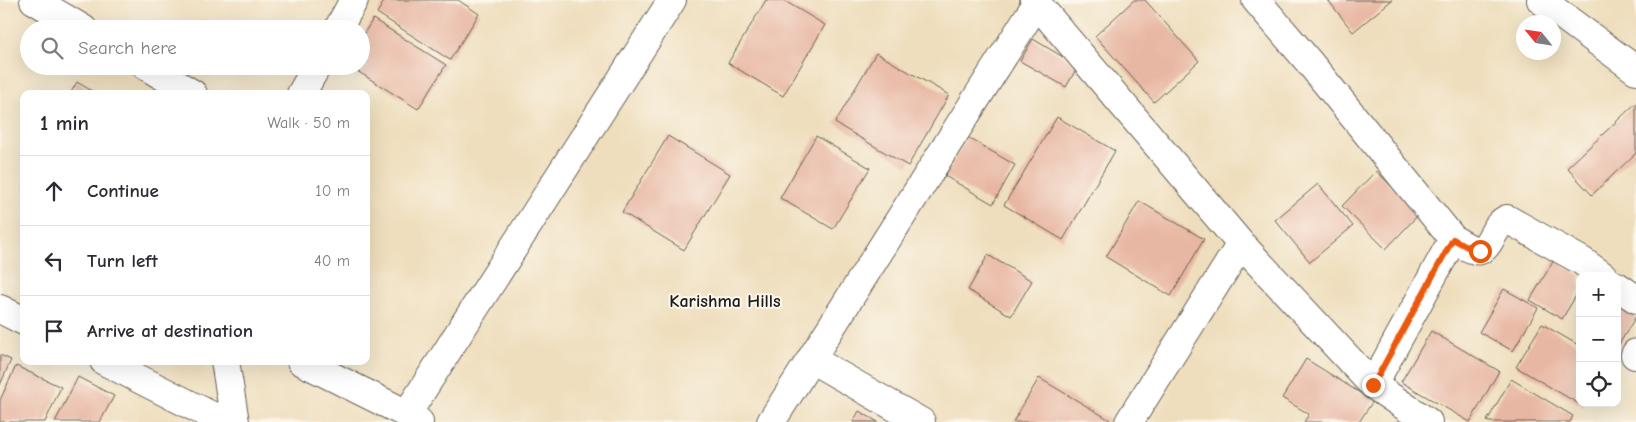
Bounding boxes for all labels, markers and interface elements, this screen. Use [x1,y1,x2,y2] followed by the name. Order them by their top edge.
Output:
[1516,15,1561,60] north arrow
[20,20,370,75] search box
[38,34,66,62] icon: search
[78,37,177,59] text: Search here
[40,111,89,135] text: 1 min
[267,114,350,132] text: Walk · 50 m
[40,177,68,205] icon: ahead
[87,180,159,202] text: Continue
[315,182,350,200] text: 10 m
[1469,240,1492,263] route start
[40,247,68,275] icon: left
[87,250,158,272] text: Turn left
[314,252,350,270] text: 40 m
[1576,272,1621,407] map controls
[1576,272,1621,317] button: +
[669,291,781,312] district label: Karishma Hills
[40,317,68,345] icon: arrive
[1576,317,1621,362] button: −
[87,320,253,342] text: Arrive at destination
[1576,362,1621,407] button: locate
[1362,374,1385,397] route end

